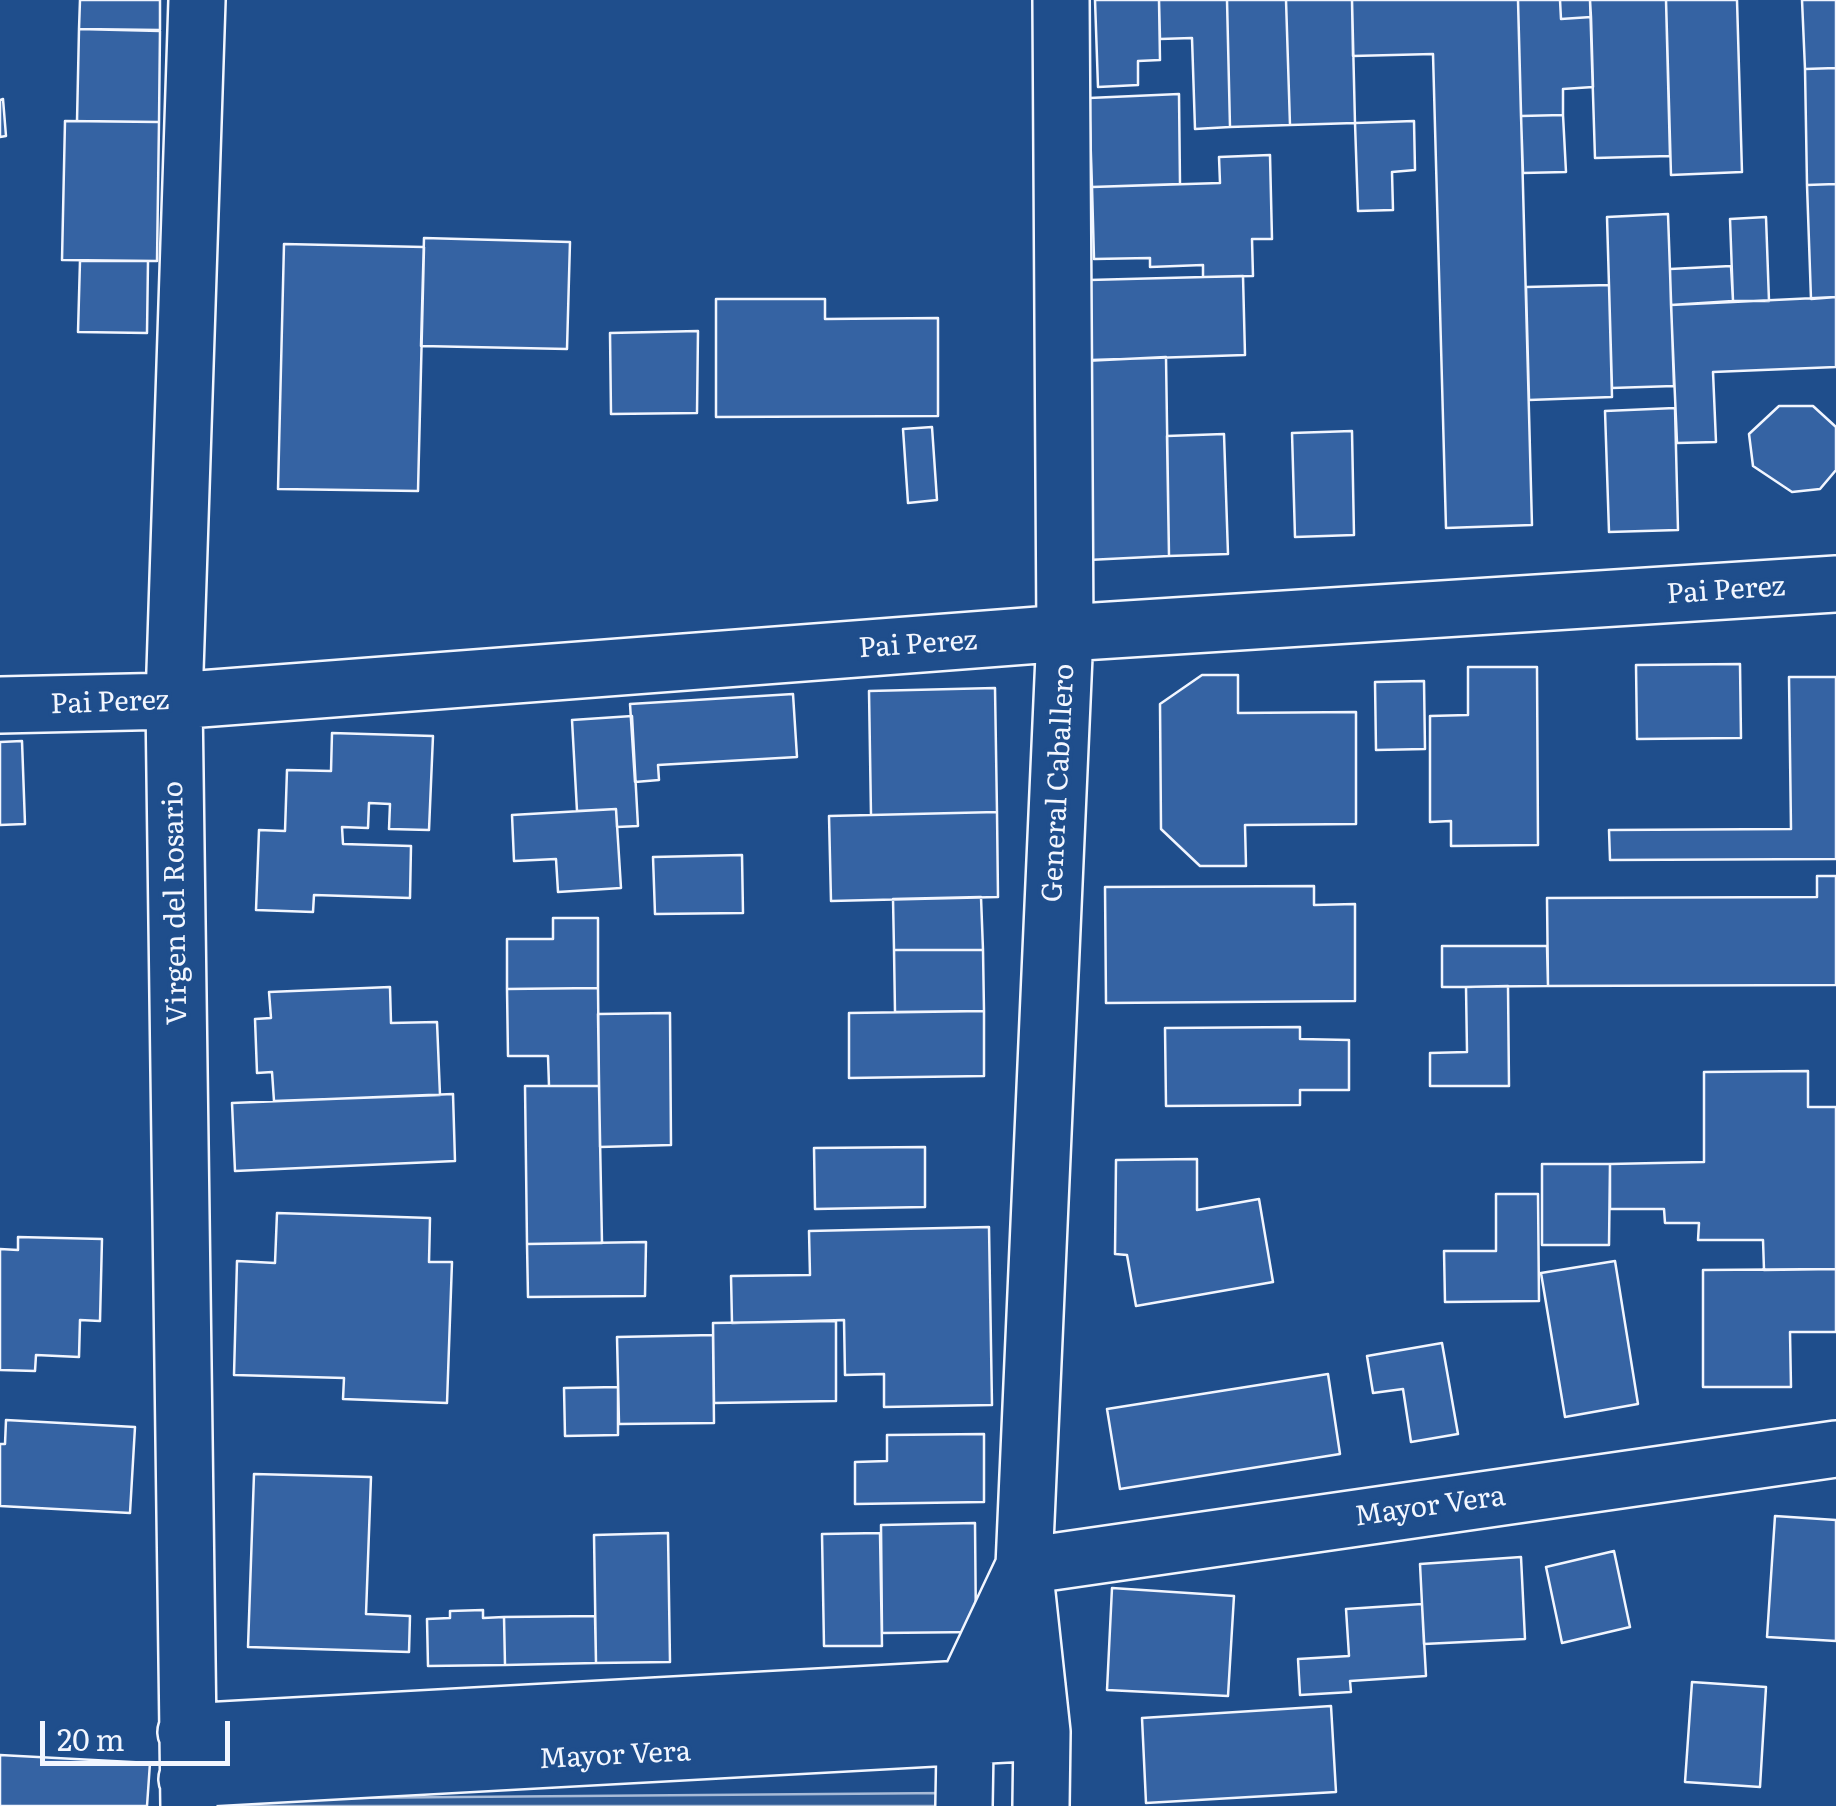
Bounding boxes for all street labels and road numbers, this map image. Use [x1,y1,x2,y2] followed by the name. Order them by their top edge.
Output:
[1666,570,1786,612] street label: Pai Perez
[858,624,978,666] street label: Pai Perez
[1036,663,1082,903] street label: General Caballero
[50,684,170,722] street label: Pai Perez
[157,781,195,1025] street label: Virgen del Rosario
[1352,1480,1508,1534] street label: Mayor Vera
[538,1735,692,1777] street label: Mayor Vera

